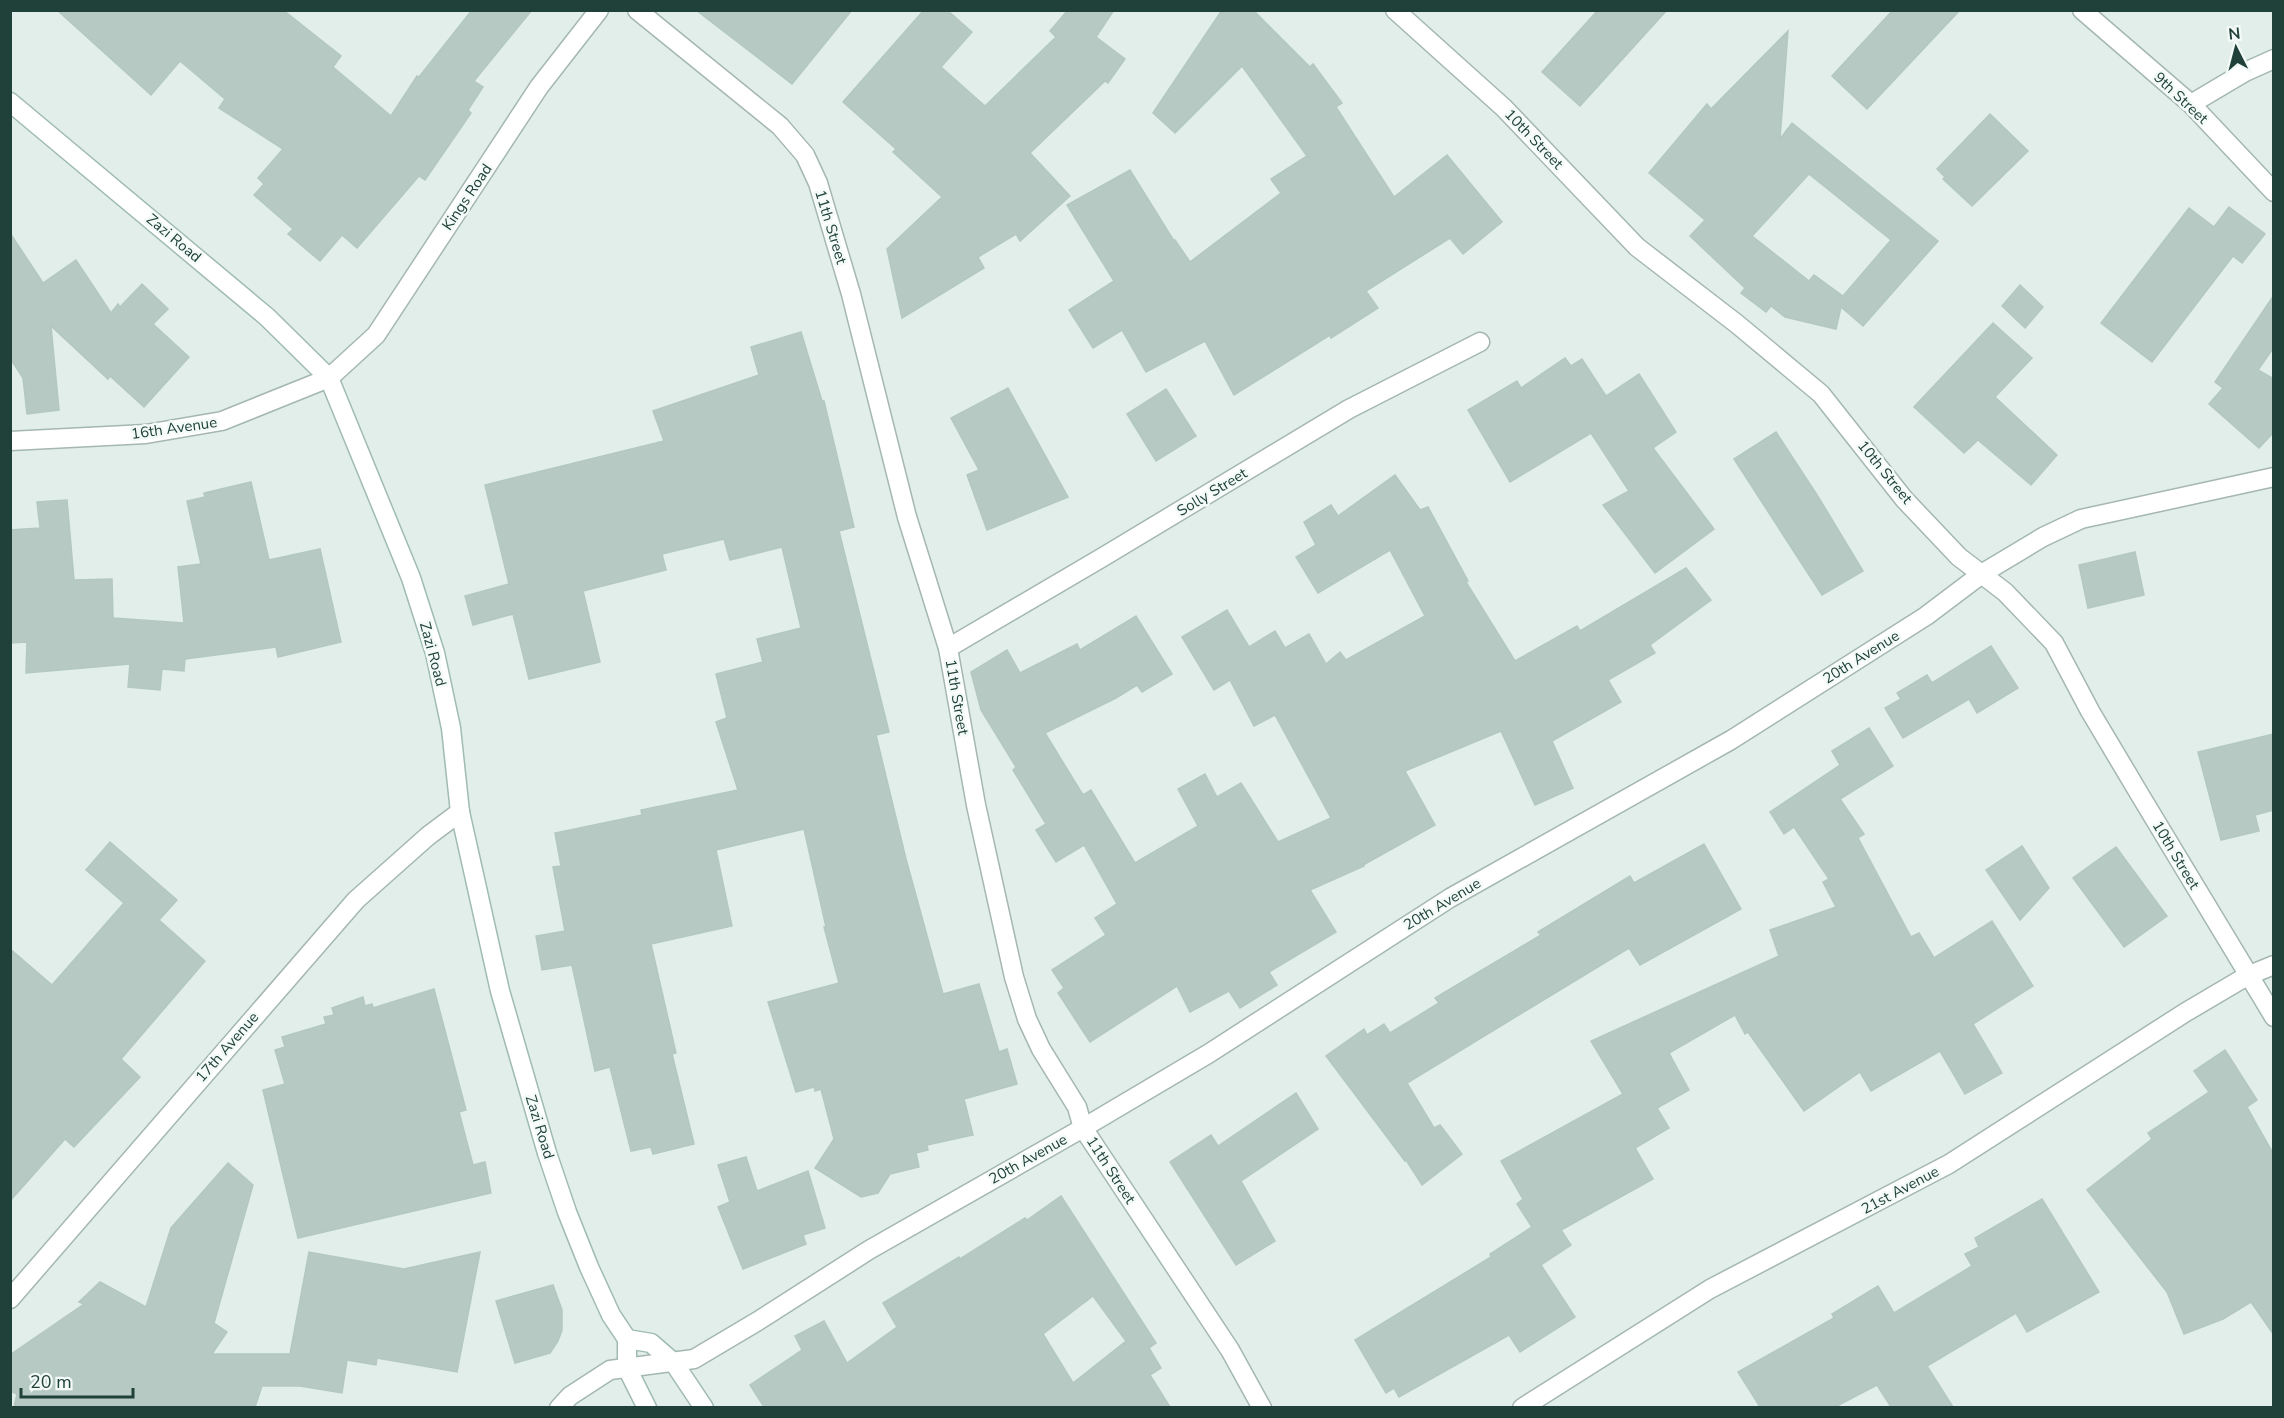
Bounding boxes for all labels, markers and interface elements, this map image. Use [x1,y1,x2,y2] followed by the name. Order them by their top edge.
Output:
[2206,18,2266,78] north arrow
[2227,23,2242,46] text: N
[2149,68,2213,129] street label: 9th Street
[1500,105,1568,174] street label: 10th Street
[437,160,497,234] street label: Kings Road
[810,187,852,267] street label: 11th Street
[142,209,206,267] street label: Zazi Road
[130,412,218,444] street label: 16th Avenue
[1853,436,1917,509] street label: 10th Street
[1173,463,1252,521] street label: Solly Street
[415,620,451,688] street label: Zazi Road
[1819,626,1903,688] street label: 20th Avenue
[941,658,974,737] street label: 11th Street
[2148,817,2205,894] street label: 10th Street
[1400,873,1484,935] street label: 20th Avenue
[191,1008,263,1086] street label: 17th Avenue
[521,1093,559,1161] street label: Zazi Road
[985,1129,1071,1189] street label: 20th Avenue
[1082,1132,1141,1208] street label: 11th Street
[1858,1161,1942,1219] street label: 21st Avenue
[21,1361,134,1399] scale bar
[30,1370,72,1394] text: 20 m

